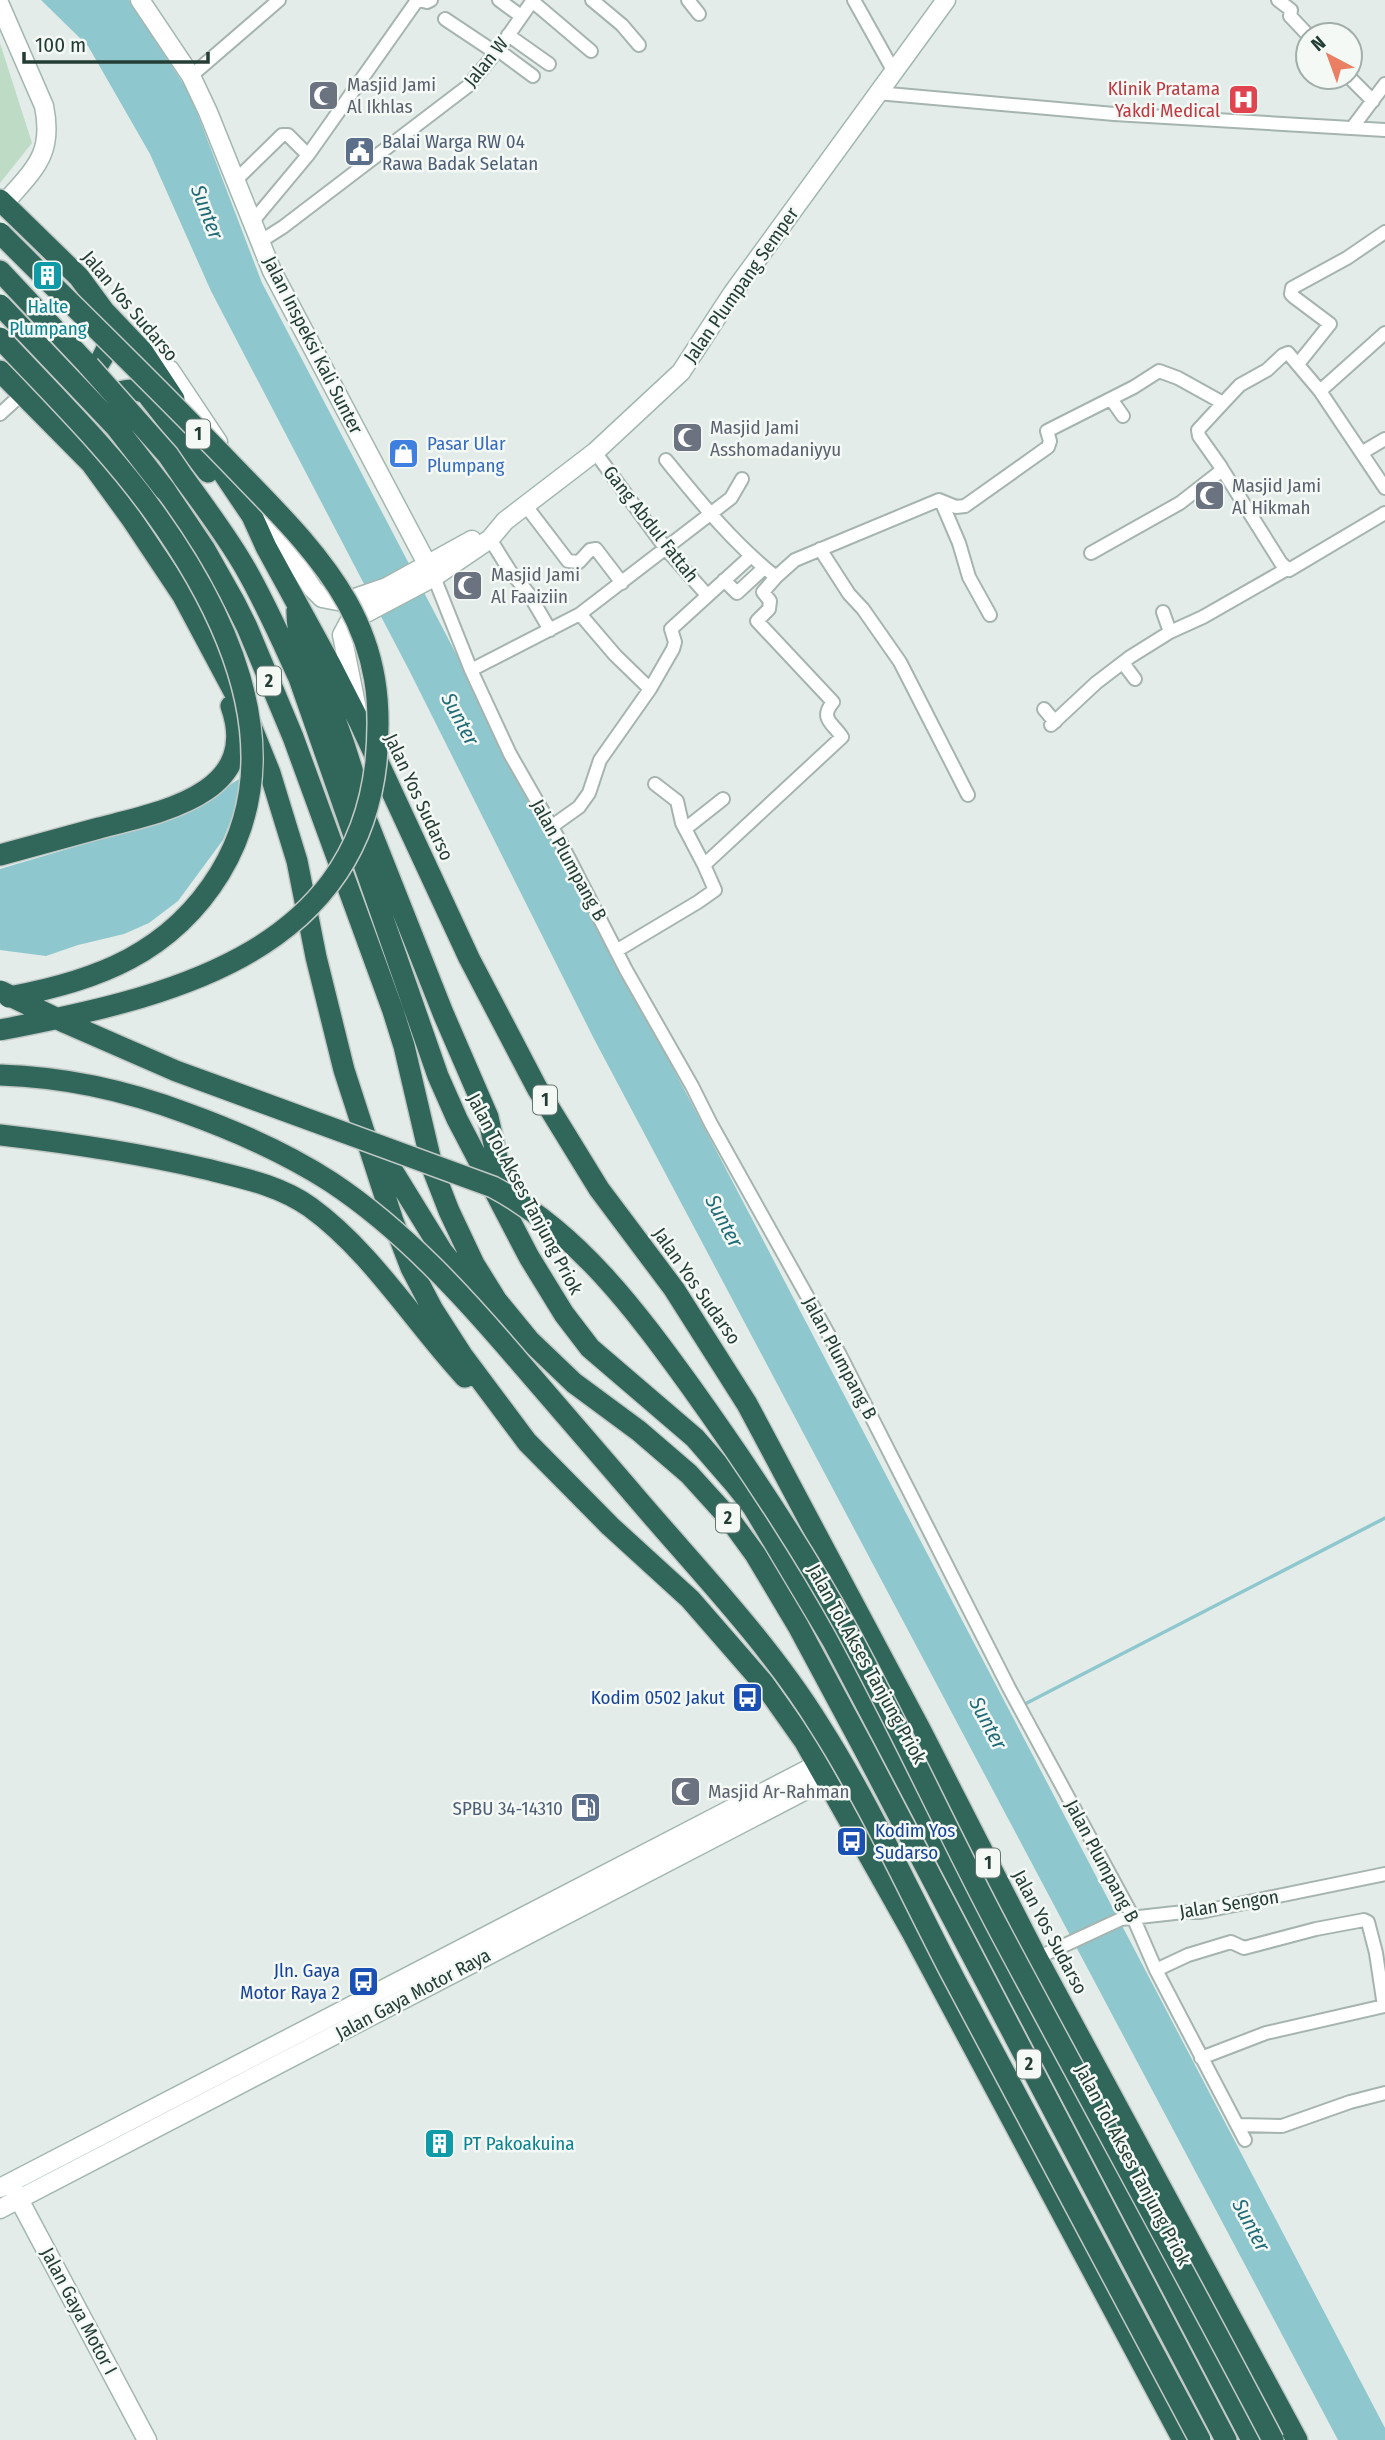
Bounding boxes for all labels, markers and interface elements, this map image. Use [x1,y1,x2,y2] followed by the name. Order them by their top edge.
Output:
[24,21,208,65] scale bar
[1294,21,1364,91] north arrow
[1306,31,1330,56] text: N
[35,32,86,58] text: 100 m
[459,33,513,91] street label: Jalan W
[347,73,436,118] place label: Masjid Jami Al Ikhlas
[1108,77,1220,122] place label: Klinik Pratama Yakdi Medical
[307,78,341,112] mosque icon: Masjid Jami Al Ikhlas
[1226,82,1260,116] hospital icon: Klinik Pratama Yakdi Medical
[382,130,538,175] place label: Balai Warga RW 04 Rawa Badak Selatan
[342,135,376,169] public building icon: Balai Warga RW 04 Rawa Badak Selatan
[185,180,229,243] water label: Sunter
[679,203,804,367] street label: Jalan Plumpang Semper
[77,246,183,366] street label: Jalan Yos Sudarso
[258,252,368,438] street label: Jalan Inspeksi Kali Sunter
[31,258,65,292] building icon: Halte Plumpang
[9,295,87,340] place label: Halte Plumpang
[710,416,841,461] place label: Masjid Jami Asshomadaniyyu
[186,420,210,448] road number: 1
[670,421,704,455] mosque icon: Masjid Jami Asshomadaniyyu
[427,432,506,477] place label: Pasar Ular Plumpang
[387,437,421,471] shop icon: Pasar Ular Plumpang
[598,461,704,587] street label: Gang Abdul Fattah
[1232,474,1321,519] place label: Masjid Jami Al Hikmah
[1192,479,1226,513] mosque icon: Masjid Jami Al Hikmah
[491,563,580,608] place label: Masjid Jami Al Faaiziin
[451,568,485,602] mosque icon: Masjid Jami Al Faaiziin
[257,666,281,696] road number: 2
[435,687,485,750] water label: Sunter
[380,730,458,864] street label: Jalan Yos Sudarso
[526,795,612,925] street label: Jalan Plumpang B
[533,1086,557,1114] road number: 1
[462,1090,588,1299] street label: Jalan Tol Akses Tanjung Priok
[699,1189,749,1252] water label: Sunter
[648,1223,746,1349] street label: Jalan Yos Sudarso
[798,1293,882,1423] street label: Jalan Plumpang B
[716,1504,740,1532] road number: 2
[803,1560,931,1768] street label: Jalan Tol Akses Tanjung Priok
[731,1680,765,1714] bus stop icon: Kodim 0502 Jakut
[591,1686,726,1709] place label: Kodim 0502 Jakut
[963,1691,1013,1754] water label: Sunter
[668,1774,702,1808] mosque icon: Masjid Ar-Rahman
[708,1780,849,1803] place label: Masjid Ar-Rahman
[569,1791,603,1825] fuel station icon: SPBU 34-14310
[1060,1796,1144,1926] street label: Jalan Plumpang B
[452,1797,563,1820] place label: SPBU 34-14310
[875,1819,955,1864] place label: Kodim Yos Sudarso
[835,1824,869,1858] bus stop icon: Kodim Yos Sudarso
[976,1849,1000,1878] road number: 1
[1008,1866,1092,1998] street label: Jalan Yos Sudarso
[1178,1885,1280,1923] street label: Jalan Sengon
[332,1943,494,2045] street label: Jalan Gaya Motor Raya
[240,1959,340,2004] place label: Jln. Gaya Motor Raya 2
[346,1964,380,1998] bus stop icon: Jln. Gaya Motor Raya 2
[1017,2050,1041,2078] road number: 2
[1070,2061,1196,2270] street label: Jalan Tol Akses Tanjung Priok
[423,2126,457,2160] building icon: PT Pakoakuina
[463,2132,575,2155] place label: PT Pakoakuina
[1226,2193,1276,2256] water label: Sunter
[36,2244,122,2378] street label: Jalan Gaya Motor I

